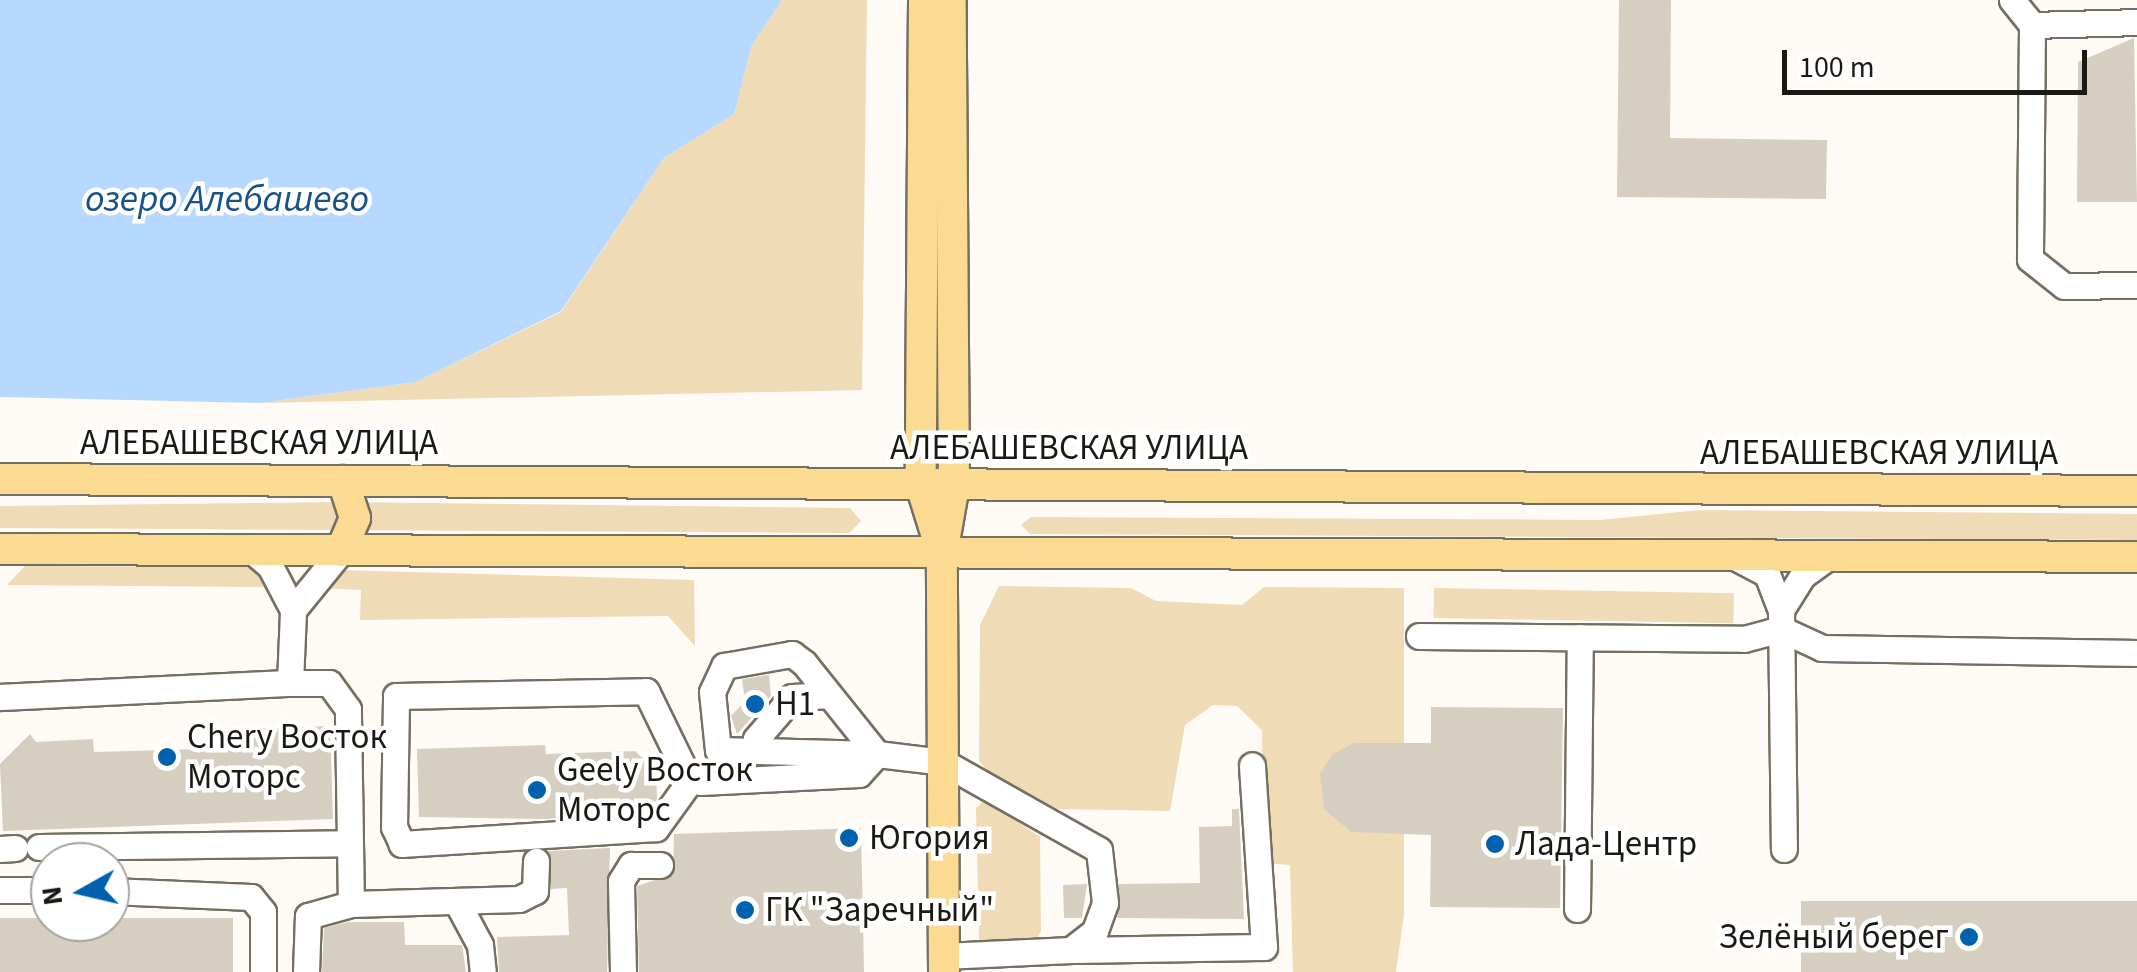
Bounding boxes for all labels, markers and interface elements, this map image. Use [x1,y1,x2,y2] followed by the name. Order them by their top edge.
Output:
[1787,30,2092,92] scale bar
[1799,46,1875,89] text: 100 m
[85,177,369,223] water label: озеро Алебашево
[80,422,438,464] street label: АЛЕБАШЕВСКАЯ УЛИЦА
[890,427,1248,469] street label: АЛЕБАШЕВСКАЯ УЛИЦА
[1700,432,2058,474] street label: АЛЕБАШЕВСКАЯ УЛИЦА
[775,683,815,725] place label: Н1
[744,693,766,715] marker: Н1
[187,716,387,798] place label: Chery Восток Моторс
[156,746,178,768] marker: Chery Восток Моторс
[557,749,753,831] place label: Geely Восток Моторс
[526,779,548,801] marker: Geely Восток Моторс
[869,817,990,859] place label: Югория
[1515,823,1697,865] place label: Лада-Центр
[838,827,860,849] marker: Югория
[1484,833,1506,855] marker: Лада-Центр
[30,842,130,942] north arrow
[31,884,73,908] text: N
[765,889,994,931] place label: ГК "Заречный"
[734,899,756,921] marker: ГК "Заречный"
[1719,916,1949,958] place label: Зелёный берег
[1958,926,1980,948] marker: Зелёный берег

